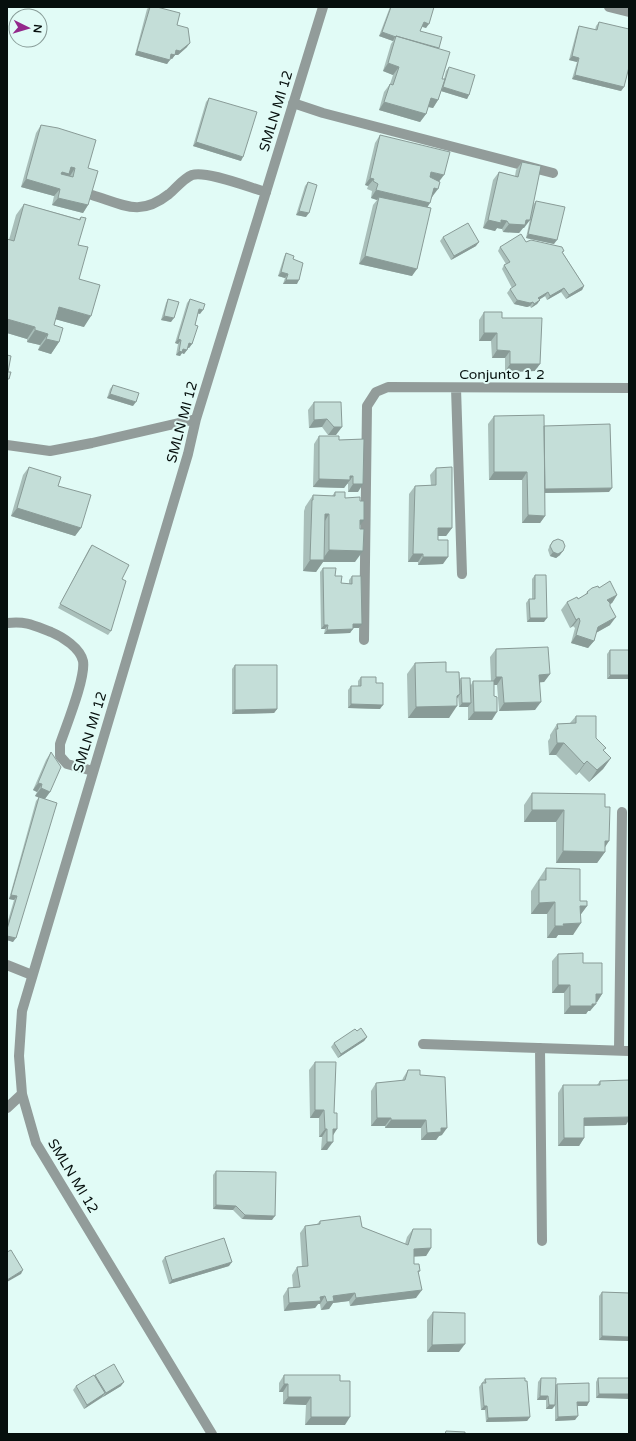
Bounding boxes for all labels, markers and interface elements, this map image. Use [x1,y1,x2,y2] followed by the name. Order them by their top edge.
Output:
[8,8,48,48] north arrow
[31,24,44,34] text: N
[256,68,296,154] street label: SMLN MI 12
[459,366,545,383] street label: Conjunto 1 2
[163,379,201,465] street label: SMLN MI 12
[70,689,110,775] street label: SMLN MI 12
[44,1136,102,1216] street label: SMLN MI 12

